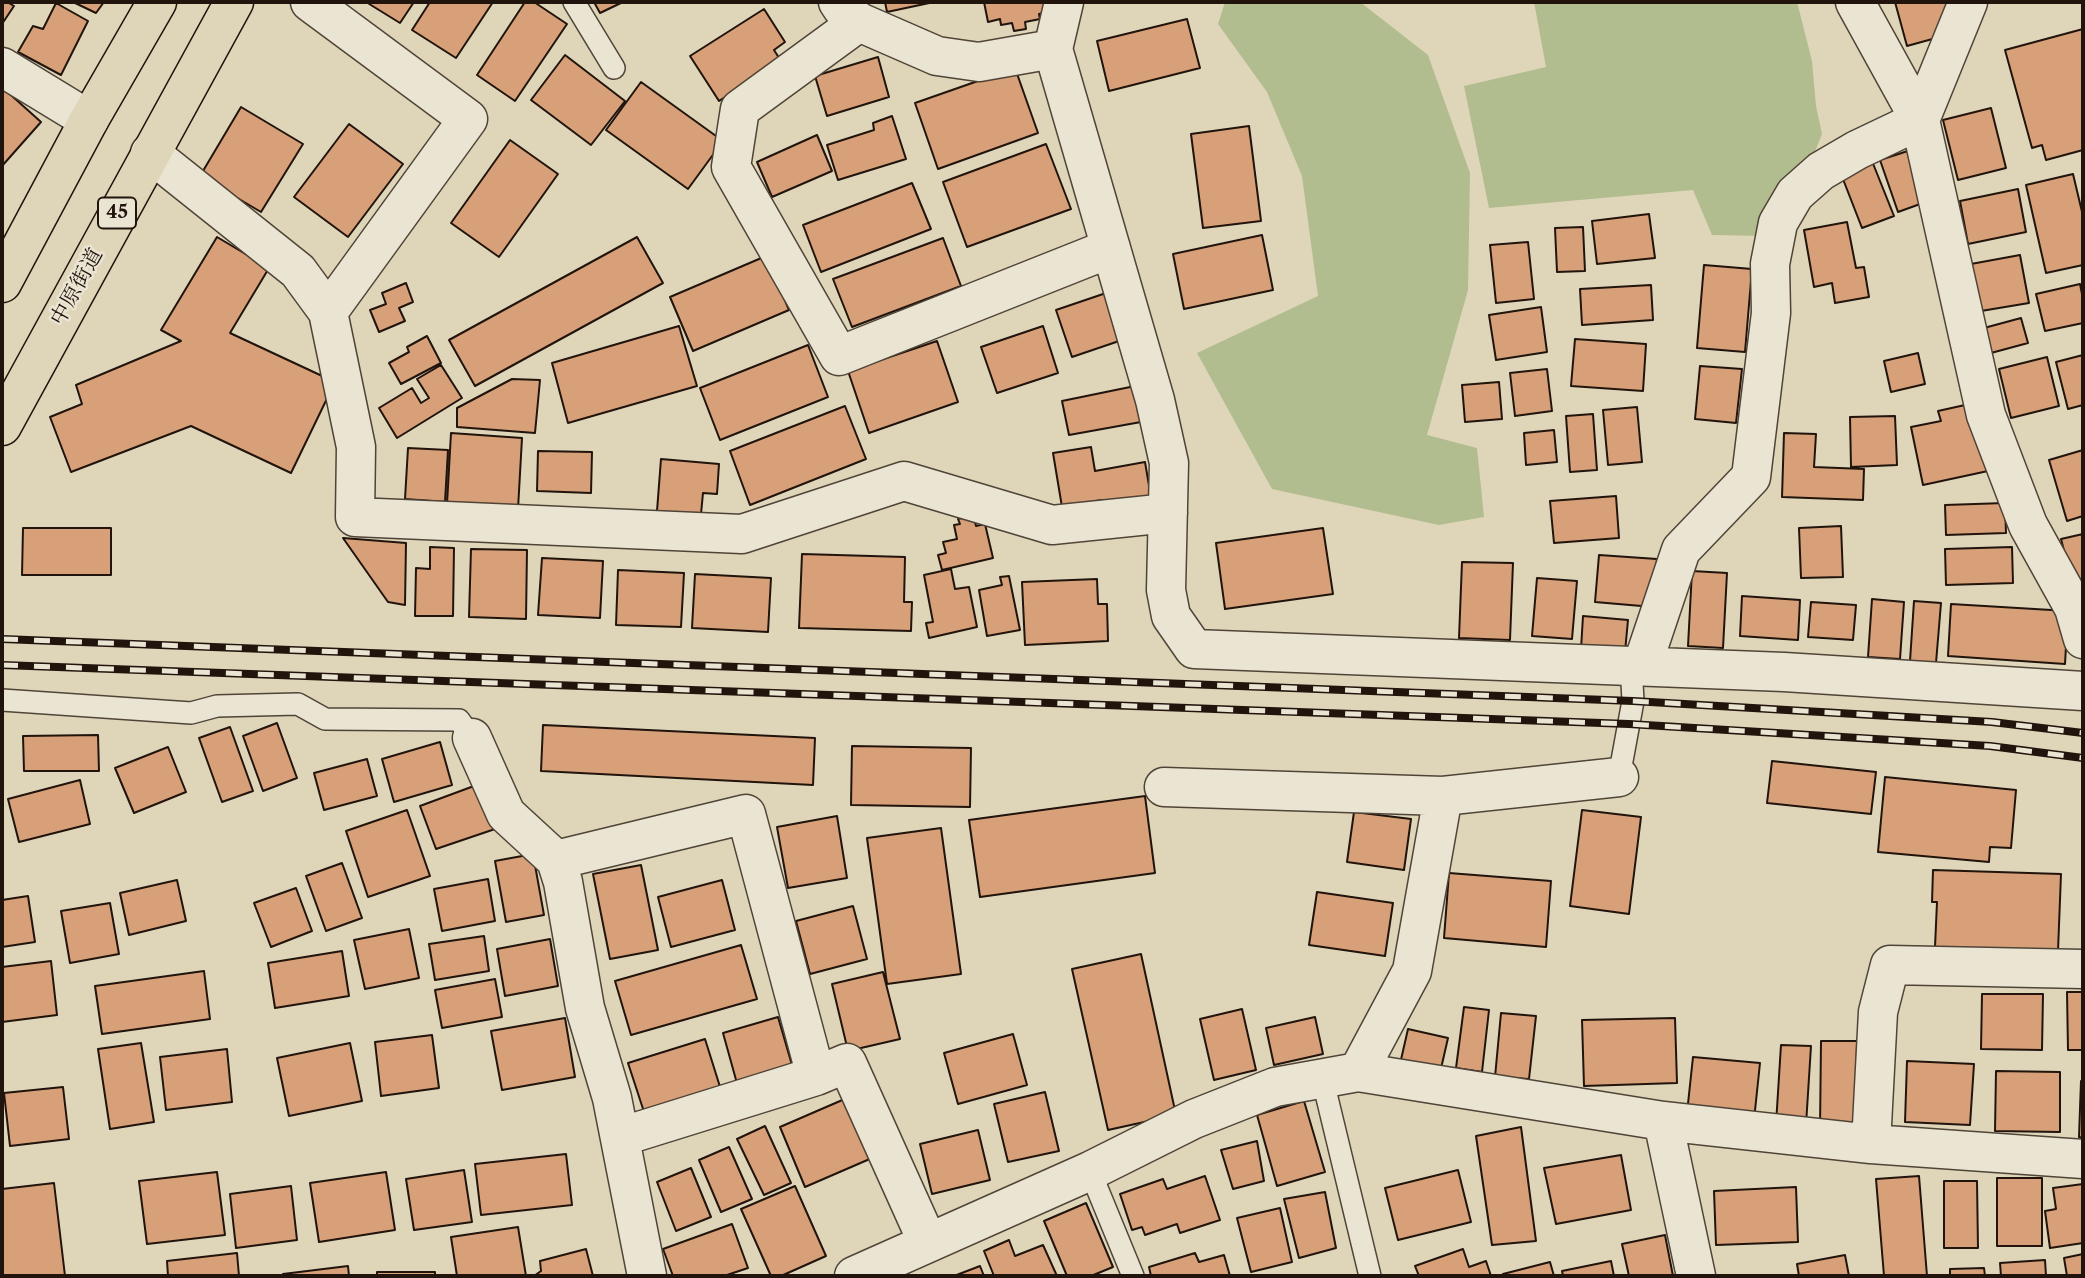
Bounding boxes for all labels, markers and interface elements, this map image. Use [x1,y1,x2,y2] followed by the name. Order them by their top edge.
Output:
[98,197,136,228] road number: 45
[46,244,108,330] street label: 中原街道

